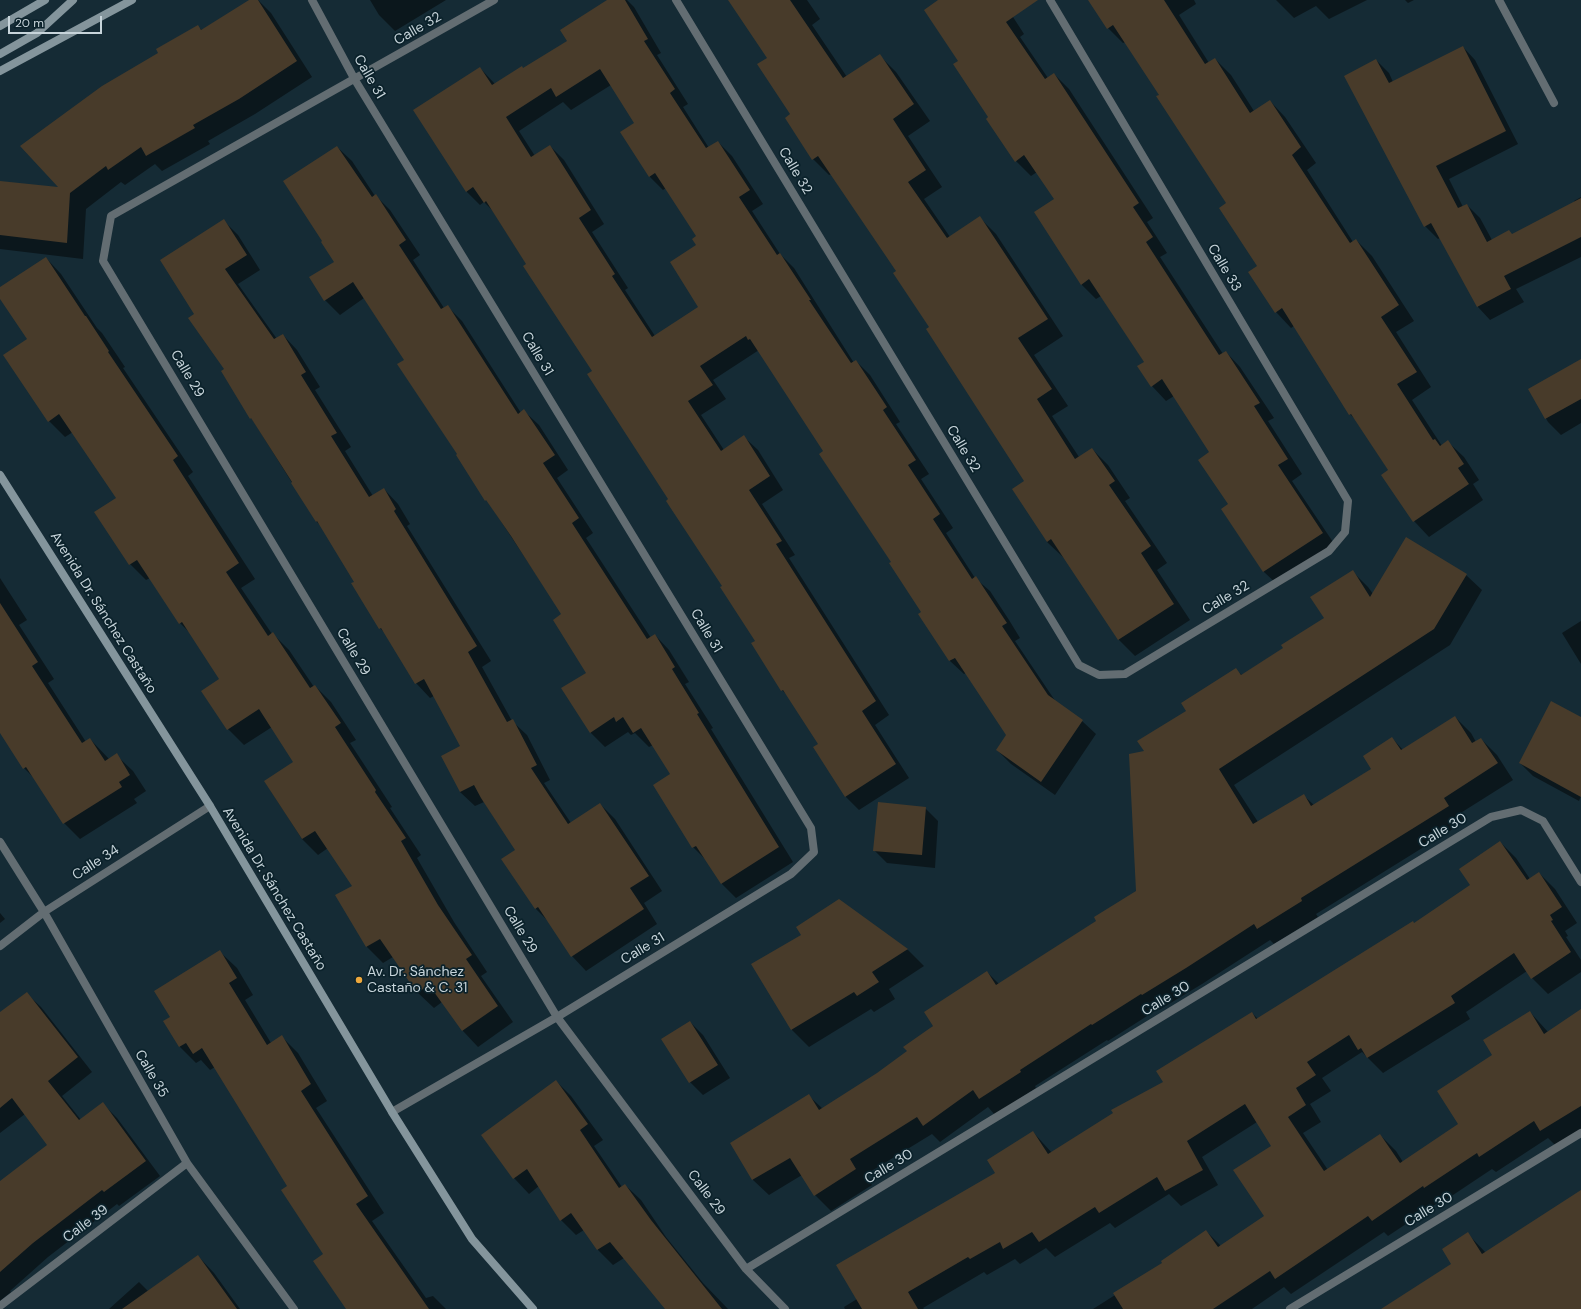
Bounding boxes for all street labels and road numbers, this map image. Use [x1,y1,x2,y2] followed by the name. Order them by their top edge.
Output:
[391,9,445,49] street label: Calle 32
[350,52,388,102] street label: Calle 31
[774,144,816,198] street label: Calle 32
[1203,241,1245,295] street label: Calle 33
[517,329,557,379] street label: Calle 31
[166,347,208,401] street label: Calle 29
[942,422,984,476] street label: Calle 32
[46,529,160,697] street label: Avenida Dr. Sánchez Castaño
[1199,577,1253,619] street label: Calle 32
[686,606,726,656] street label: Calle 31
[332,625,374,679] street label: Calle 29
[219,804,329,974] street label: Avenida Dr. Sánchez Castaño
[1416,810,1470,852] street label: Calle 30
[69,842,123,884] street label: Calle 34
[499,903,541,957] street label: Calle 29
[618,929,668,969] street label: Calle 31
[1139,978,1193,1020] street label: Calle 30
[131,1047,171,1101] street label: Calle 35
[862,1146,916,1188] street label: Calle 30
[684,1167,728,1219] street label: Calle 29
[1402,1189,1456,1231] street label: Calle 30
[60,1202,112,1246] street label: Calle 39

